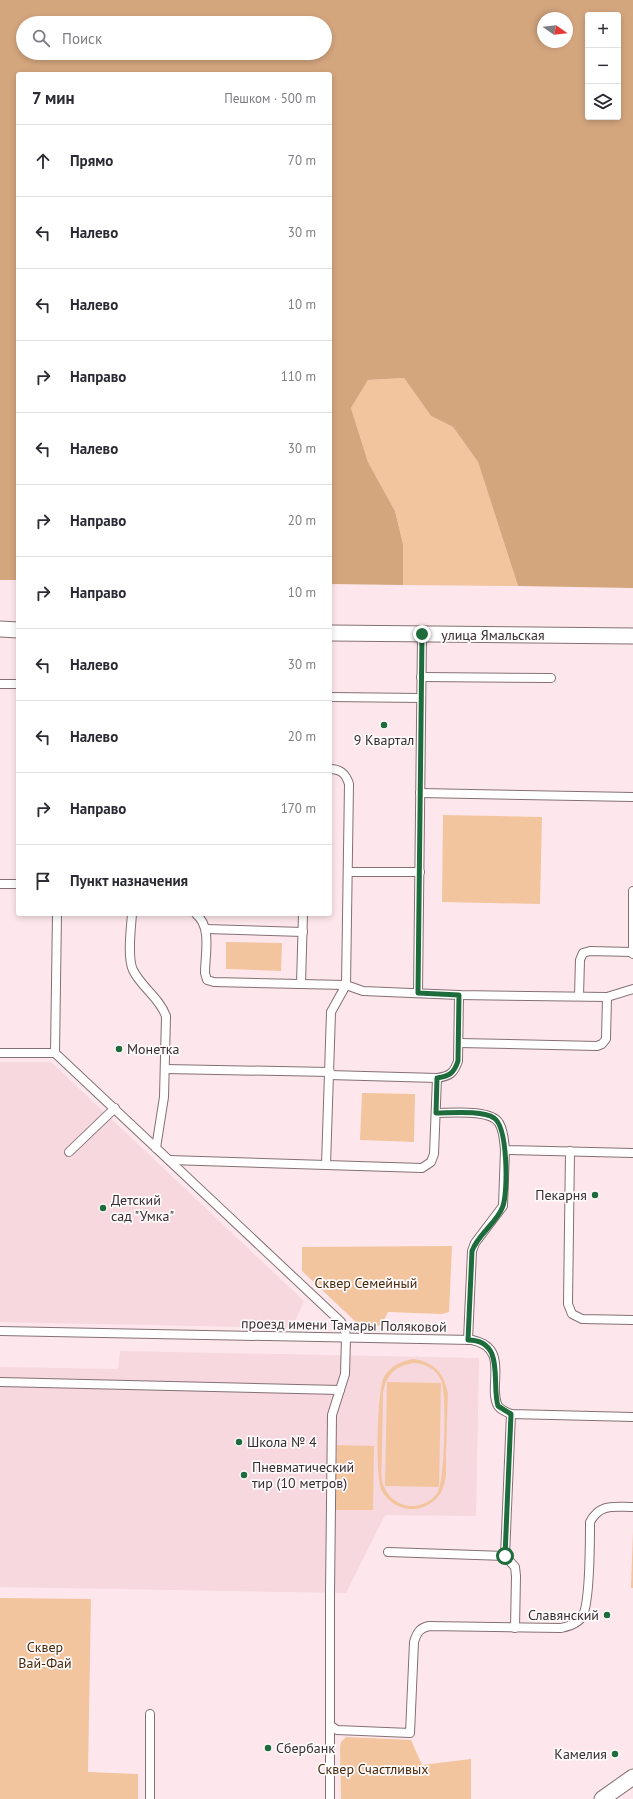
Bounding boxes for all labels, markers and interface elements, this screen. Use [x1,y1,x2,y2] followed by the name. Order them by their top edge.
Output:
[537,12,573,48] north arrow
[585,12,621,120] map controls
[585,12,621,48] button: +
[16,16,332,60] search box
[30,27,52,49] icon: search
[62,29,102,48] text: Поиск
[585,48,621,84] button: −
[585,84,621,120] button: layers
[32,87,75,109] text: 7 мин
[224,90,316,107] text: Пешком · 500 m
[32,150,54,172] icon: ahead
[70,151,113,170] text: Прямо
[288,152,316,169] text: 70 m
[32,222,54,244] icon: left
[70,223,118,242] text: Налево
[288,224,316,241] text: 30 m
[32,294,54,316] icon: left
[70,295,118,314] text: Налево
[288,296,316,313] text: 10 m
[32,366,54,388] icon: right
[70,367,126,386] text: Направо
[281,368,316,385] text: 110 m
[32,438,54,460] icon: left
[70,439,118,458] text: Налево
[288,440,316,457] text: 30 m
[32,510,54,532] icon: right
[70,511,126,530] text: Направо
[288,512,316,529] text: 20 m
[32,582,54,604] icon: right
[70,583,126,602] text: Направо
[288,584,316,601] text: 10 m
[413,625,431,643] route end
[441,626,545,644] street label: улица Ямальская
[32,654,54,676] icon: left
[70,655,118,674] text: Налево
[288,656,316,673] text: 30 m
[379,720,389,730] marker: 9 Квартал
[32,726,54,748] icon: left
[70,727,118,746] text: Налево
[288,728,316,745] text: 20 m
[354,731,414,749] place label: 9 Квартал
[32,798,54,820] icon: right
[70,799,126,818] text: Направо
[281,800,316,817] text: 170 m
[32,870,54,892] icon: arrive
[70,871,188,890] text: Пункт назначения
[127,1040,180,1058] place label: Монетка
[114,1044,124,1054] marker: Монетка
[535,1186,587,1204] place label: Пекарня
[590,1190,600,1200] marker: Пекарня
[111,1191,174,1225] place label: Детский сад "Умка"
[98,1203,108,1213] marker: Детский сад "Умка"
[315,1274,417,1292] park label: Сквер Семейный
[241,1314,447,1336] street label: проезд имени Тамары Поляковой
[247,1433,317,1451] place label: Школа № 4
[234,1437,244,1447] marker: Школа № 4
[252,1458,354,1492] place label: Пневматический тир (10 метров)
[239,1470,249,1480] marker: Пневматический тир (10 метров)
[496,1547,514,1565] route start
[528,1606,599,1624] place label: Славянский
[602,1610,612,1620] marker: Славянский
[18,1638,72,1672] park label: Сквер Вай-Фай
[276,1739,335,1757] place label: Сбербанк
[263,1743,273,1753] marker: Сбербанк
[554,1745,607,1763] place label: Камелия
[610,1749,620,1759] marker: Камелия
[318,1760,428,1778] park label: Сквер Счастливых

